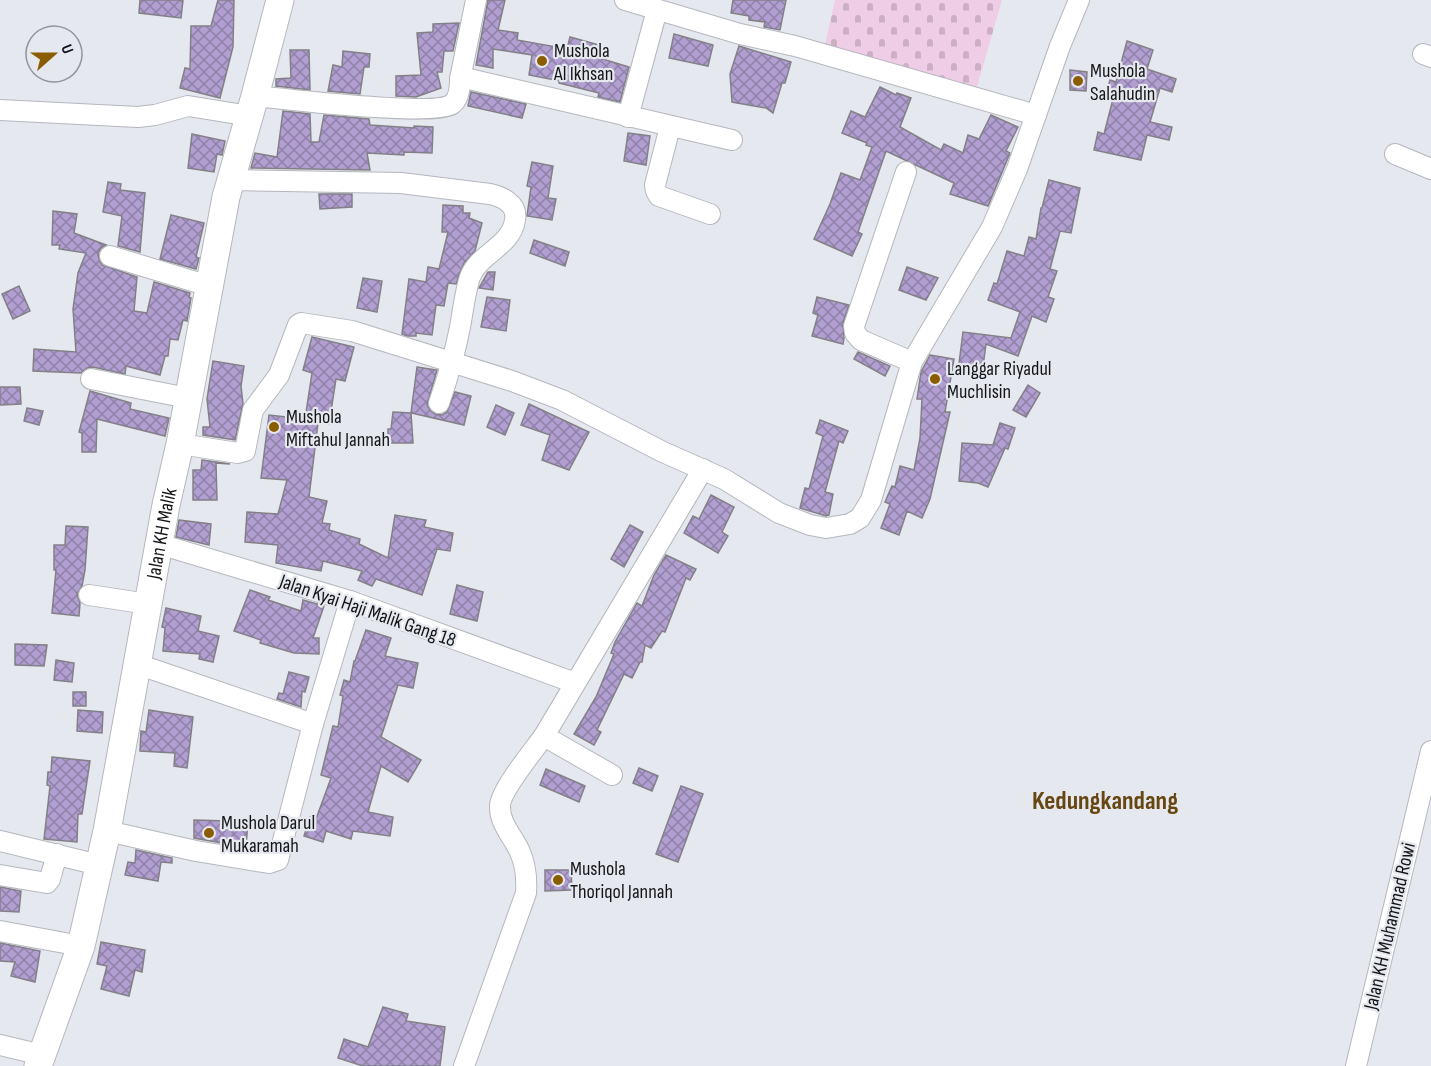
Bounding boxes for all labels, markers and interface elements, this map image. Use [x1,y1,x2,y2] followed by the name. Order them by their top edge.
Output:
[24,24,84,84] north arrow
[553,39,613,86] place label: Mushola Al Ikhsan
[56,42,77,56] text: U
[535,54,549,68] marker: Mushola Al Ikhsan
[1090,59,1155,106] place label: Mushola Salahudin
[1071,74,1085,88] marker: Mushola Salahudin
[947,357,1051,404] place label: Langgar Riyadul Muchlisin
[928,372,942,386] marker: Langgar Riyadul Muchlisin
[286,405,390,452] place label: Mushola Miftahul Jannah
[267,420,281,434] marker: Mushola Miftahul Jannah
[142,485,183,582] street label: Jalan KH Malik
[275,569,459,652] street label: Jalan Kyai Haji Malik Gang 18
[1032,786,1178,817] district label: Kedungkandang
[221,811,315,858] place label: Mushola Darul Mukaramah
[202,826,216,840] marker: Mushola Darul Mukaramah
[1359,840,1421,1013] street label: Jalan KH Muhammad Rowi
[570,857,673,904] place label: Mushola Thoriqol Jannah
[551,873,565,887] marker: Mushola Thoriqol Jannah

